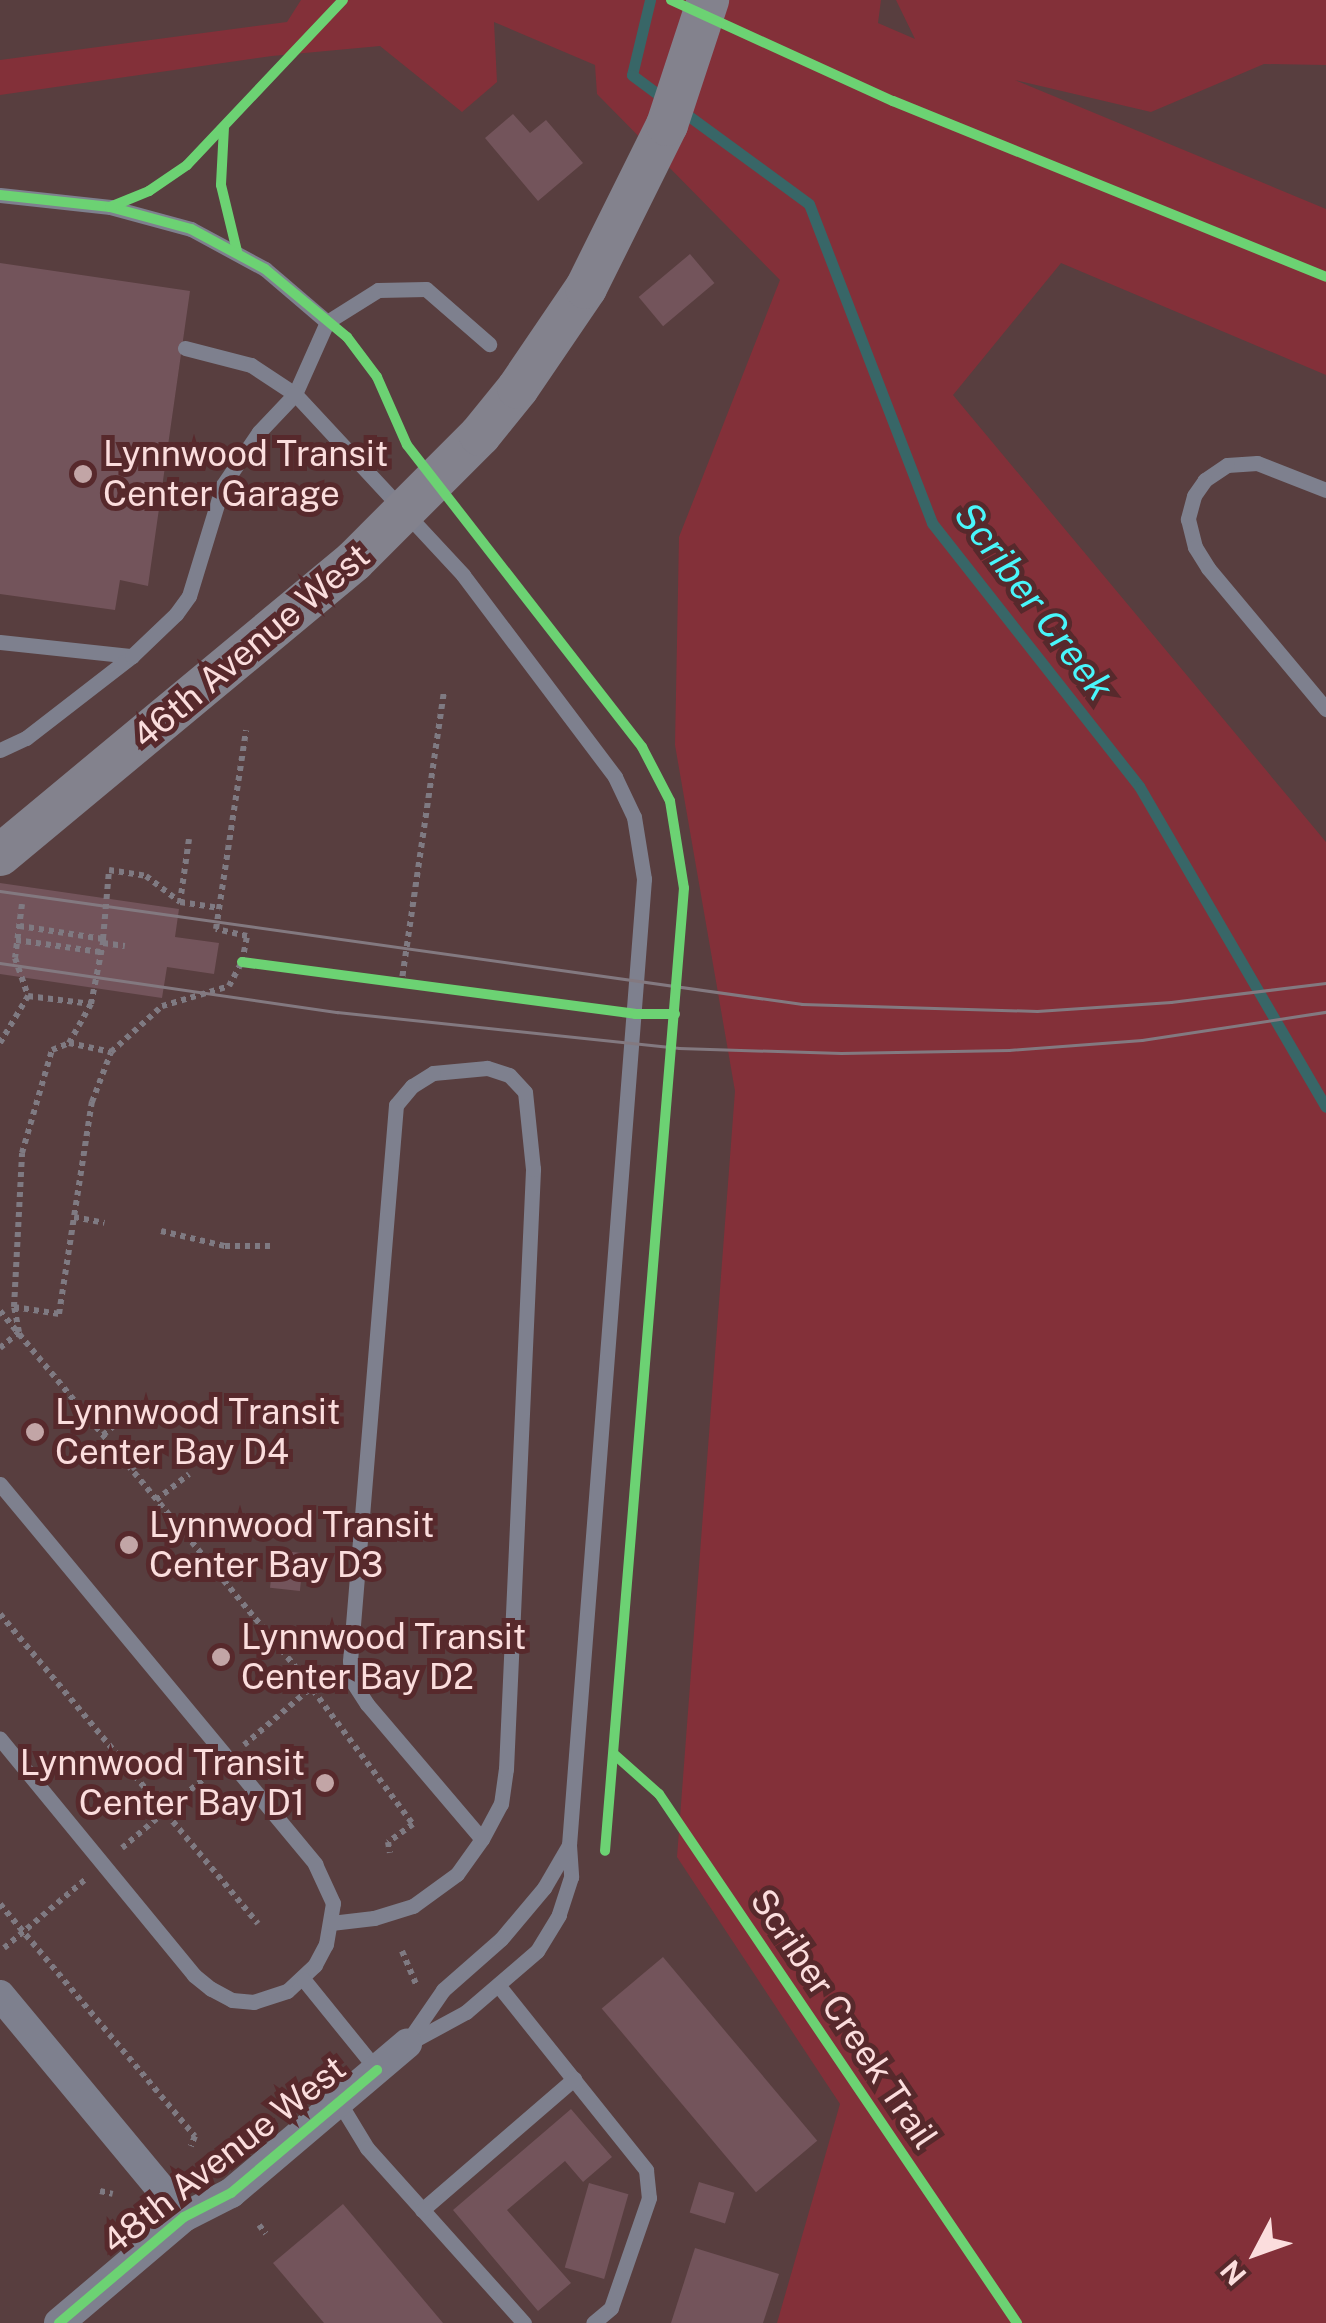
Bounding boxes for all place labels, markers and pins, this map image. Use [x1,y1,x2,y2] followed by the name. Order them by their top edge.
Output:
[103,433,388,515] place label: Lynnwood Transit Center Garage
[72,463,94,485] marker: Lynnwood Transit Center Garage
[55,1391,340,1473] place label: Lynnwood Transit Center Bay D4
[24,1421,46,1443] marker: Lynnwood Transit Center Bay D4
[149,1504,434,1586] place label: Lynnwood Transit Center Bay D3
[118,1534,140,1556] marker: Lynnwood Transit Center Bay D3
[241,1616,526,1698] place label: Lynnwood Transit Center Bay D2
[210,1646,232,1668] marker: Lynnwood Transit Center Bay D2
[20,1742,305,1824] place label: Lynnwood Transit Center Bay D1
[314,1772,336,1794] marker: Lynnwood Transit Center Bay D1

